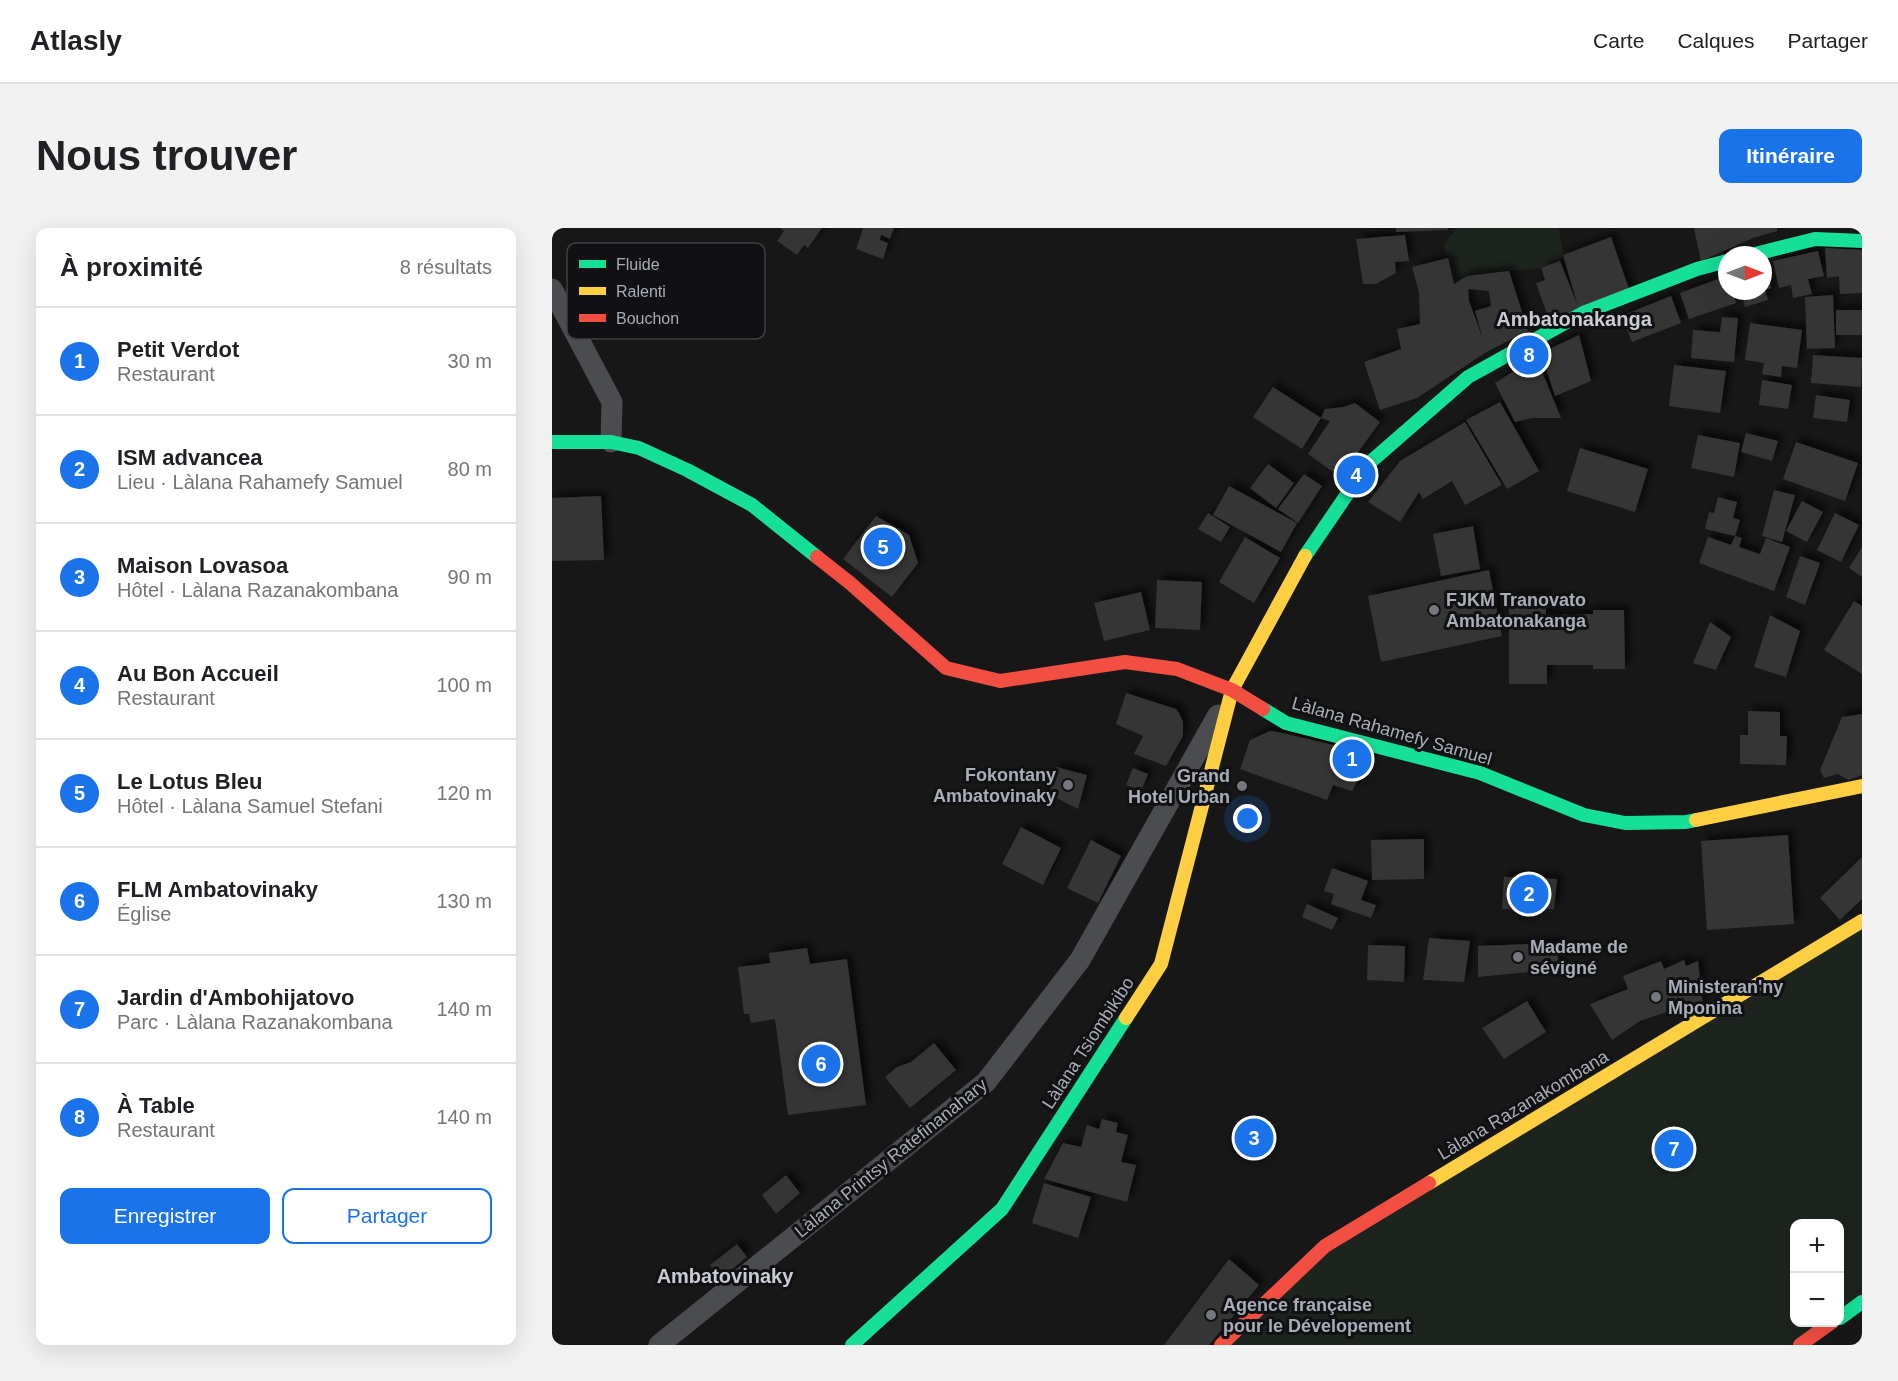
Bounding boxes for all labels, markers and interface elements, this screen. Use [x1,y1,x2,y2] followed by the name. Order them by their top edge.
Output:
[30,25,122,56] text: Atlasly
[1593,29,1644,52] text: Carte
[1677,29,1754,52] text: Calques
[1787,29,1868,52] text: Partager
[1719,129,1862,183] button: Itinéraire
[36,132,297,179] text: Nous trouver
[567,243,765,339] legend
[1718,246,1772,300] north arrow
[60,252,203,282] text: À proximité
[400,256,492,278] text: 8 résultats
[616,256,660,273] text: Fluide
[616,283,666,300] text: Ralenti
[1496,308,1653,330] district label: Ambatonakanga
[616,310,679,327] text: Bouchon
[1510,332,1548,378] pin: 8
[117,337,239,362] text: Petit Verdot
[74,350,85,372] text: 1
[448,350,492,372] text: 30 m
[117,363,215,385] text: Restaurant
[117,445,263,470] text: ISM advancea
[1336,452,1376,498] pin: 4
[74,458,85,480] text: 2
[448,458,492,480] text: 80 m
[117,471,403,493] text: Lieu · Làlana Rahamefy Samuel
[864,524,902,570] pin: 5
[117,553,288,578] text: Maison Lovasoa
[74,566,85,588] text: 3
[448,566,492,588] text: 90 m
[117,579,398,601] text: Hôtel · Làlana Razanakombana
[1446,590,1587,631] place label: FJKM Tranovato Ambatonakanga
[1427,603,1441,617] marker: FJKM Tranovato Ambatonakanga
[117,661,279,686] text: Au Bon Accueil
[74,674,85,696] text: 4
[436,674,492,696] text: 100 m
[117,687,215,709] text: Restaurant
[1290,693,1494,769] street label: Làlana Rahamefy Samuel
[1332,736,1372,782] pin: 1
[933,765,1056,806] place label: Fokontany Ambatovinaky
[1128,766,1230,807] place label: Grand Hotel Urban
[117,769,262,794] text: Le Lotus Bleu
[1061,778,1075,792] marker: Fokontany Ambatovinaky
[1235,779,1249,793] marker: Grand Hotel Urban
[74,782,85,804] text: 5
[436,782,492,804] text: 120 m
[117,795,383,817] text: Hôtel · Làlana Samuel Stefani
[1233,804,1262,833] your location
[1510,872,1548,916] pin: 2
[117,877,318,902] text: FLM Ambatovinaky
[74,890,85,912] text: 6
[436,890,492,912] text: 130 m
[117,903,171,925] text: Église
[1530,937,1628,978] place label: Madame de sévigné
[1511,950,1525,964] marker: Madame de sévigné
[1038,973,1138,1113] street label: Làlana Tsiombikibo
[1668,977,1783,1018] place label: Ministeran'ny Mponina
[117,985,354,1010] text: Jardin d'Ambohijatovo
[1649,990,1663,1004] marker: Ministeran'ny Mponina
[74,998,85,1020] text: 7
[436,998,492,1020] text: 140 m
[117,1011,393,1033] text: Parc · Làlana Razanakombana
[802,1042,840,1086] pin: 6
[1434,1046,1613,1164] street label: Làlana Razanakombana
[791,1074,991,1242] street label: Làlana Printsy Ratefinanahary
[117,1093,195,1118] text: À Table
[74,1106,85,1128] text: 8
[436,1106,492,1128] text: 140 m
[1234,1116,1274,1160] pin: 3
[117,1119,215,1141] text: Restaurant
[1654,1126,1694,1172] pin: 7
[60,1188,270,1244] button: Enregistrer
[282,1188,492,1244] button: Partager
[1790,1219,1844,1327] map controls
[1790,1219,1844,1273] button: +
[657,1265,794,1287] district label: Ambatovinaky
[1790,1273,1844,1327] button: −
[1223,1295,1411,1336] place label: Agence française pour le Dévelopement
[1204,1308,1218,1322] marker: Agence française pour le Dévelopement

